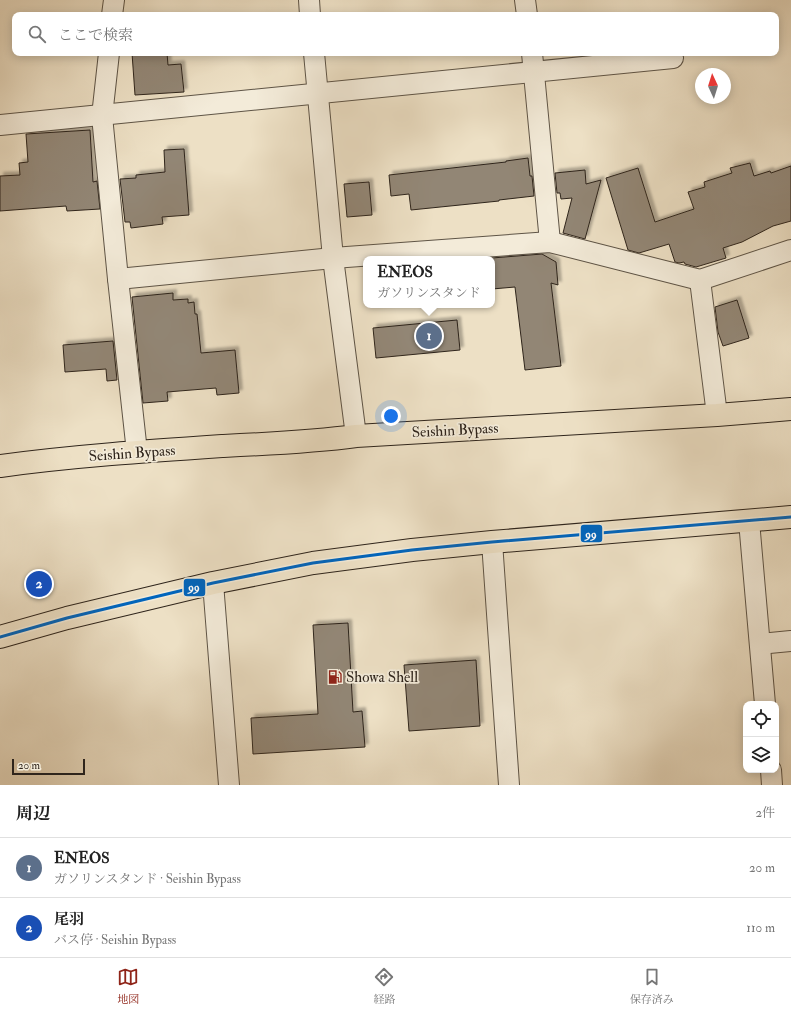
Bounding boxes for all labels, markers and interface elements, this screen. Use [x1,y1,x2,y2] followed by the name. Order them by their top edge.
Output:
[12,12,779,56] search box
[26,23,48,45] icon: search
[58,26,133,45] text: ここで検索
[695,68,731,104] north arrow
[363,256,495,308] popup
[377,263,433,282] text: ENEOS
[377,285,481,301] text: ガソリンスタンド
[416,321,442,351] pin: 1
[381,406,401,426] your location
[411,419,499,443] street label: Seishin Bypass
[88,441,176,467] street label: Seishin Bypass
[580,524,603,543] line badge: 99
[584,528,597,541] text: 99
[26,569,52,599] pin: 2
[183,578,206,597] line badge: 99
[187,581,200,594] text: 99
[346,668,418,687] place label: Showa Shell
[327,669,343,685] fuel station icon: Showa Shell
[743,701,779,773] map controls
[743,701,779,737] button: locate
[743,737,779,773] button: layers
[12,757,85,776] scale bar
[18,759,40,772] text: 20 m
[16,803,50,824] text: 周辺
[755,805,775,821] text: 2件
[54,849,110,868] text: ENEOS
[27,860,31,876] text: 1
[749,860,775,876] text: 20 m
[54,871,241,887] text: ガソリンスタンド · Seishin Bypass
[54,910,84,929] text: 尾羽
[26,920,32,936] text: 2
[746,920,775,936] text: 110 m
[54,932,176,948] text: バス停 · Seishin Bypass
[117,966,139,1006] tab: 地図
[373,966,395,1006] tab: 経路
[630,966,674,1006] tab: 保存済み

